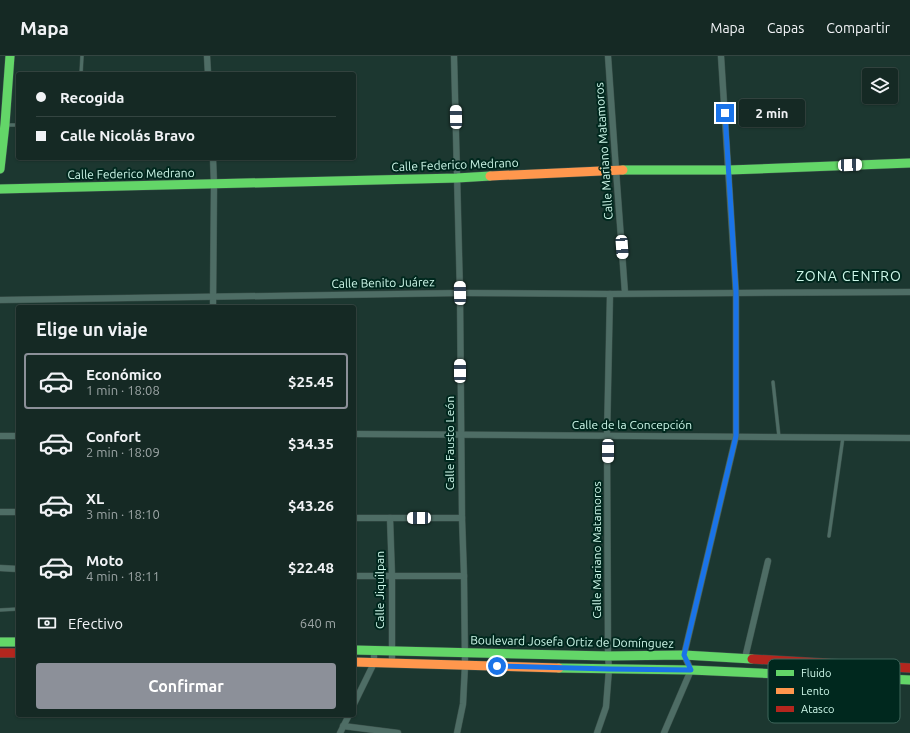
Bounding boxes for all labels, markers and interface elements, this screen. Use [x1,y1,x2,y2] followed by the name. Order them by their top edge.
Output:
[20,17,69,39] text: Mapa
[710,20,745,36] text: Mapa
[767,20,804,36] text: Capas
[826,20,890,36] text: Compartir
[862,68,898,104] map controls
[862,68,898,104] button: layers
[592,82,615,220] street label: Calle Mariano Matamoros
[60,89,124,106] text: Recogida
[739,99,805,127] callout: 2 min
[716,104,734,122] route end
[450,105,462,129] car
[756,106,788,120] text: 2 min
[60,127,195,144] text: Calle Nicolás Bravo
[391,156,519,173] street label: Calle Federico Medrano
[838,159,862,171] car
[67,166,195,181] street label: Calle Federico Medrano
[615,235,629,259] car
[796,268,902,284] district label: ZONA CENTRO
[331,275,435,290] street label: Calle Benito Juárez
[454,281,466,305] car
[36,319,148,339] text: Elige un viaje
[454,359,466,383] car
[38,363,74,399] icon: car
[86,366,162,383] text: Económico
[288,373,334,390] text: $25.45
[86,383,160,397] text: 1 min · 18:08
[443,396,456,490] street label: Calle Fausto León
[572,418,692,431] street label: Calle de la Concepción
[38,425,74,461] icon: car
[86,428,141,445] text: Confort
[288,435,334,452] text: $34.35
[602,439,614,463] car
[86,445,160,459] text: 2 min · 18:09
[590,481,603,619] street label: Calle Mariano Matamoros
[38,487,74,523] icon: car
[86,490,104,507] text: XL
[288,497,334,514] text: $43.26
[86,507,160,521] text: 3 min · 18:10
[407,512,431,524] car
[38,549,74,585] icon: car
[373,551,386,629] street label: Calle Jiquilpan
[86,552,124,569] text: Moto
[288,559,334,576] text: $22.48
[86,569,160,583] text: 4 min · 18:11
[36,612,58,634] icon: cash
[68,615,123,632] text: Efectivo
[300,616,336,630] text: 640 m
[470,633,674,650] street label: Boulevard Josefa Ortiz de Domínguez
[488,657,506,675] route start
[768,659,900,723] legend
[36,663,336,709] button: Confirmar
[801,667,832,679] text: Fluido
[801,685,830,697] text: Lento
[801,703,834,715] text: Atasco

